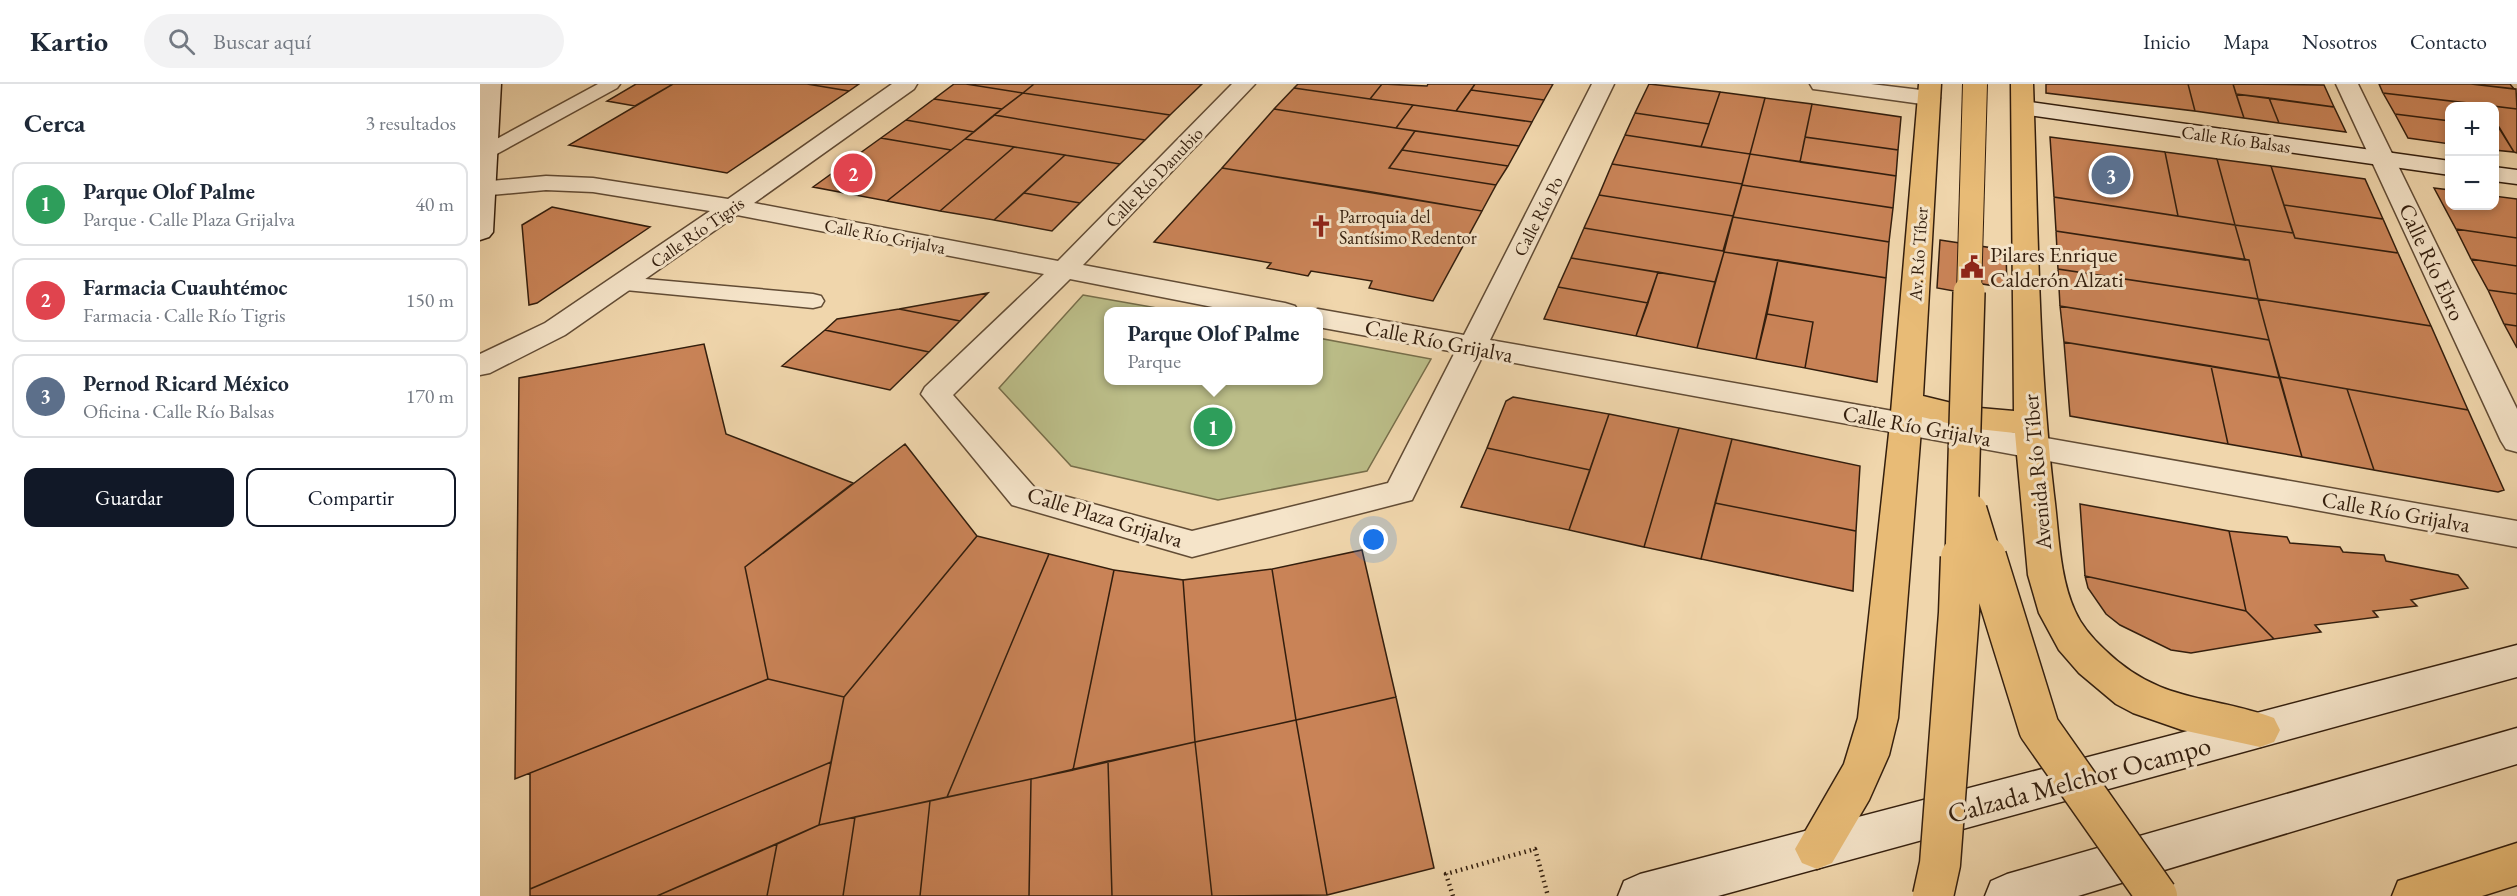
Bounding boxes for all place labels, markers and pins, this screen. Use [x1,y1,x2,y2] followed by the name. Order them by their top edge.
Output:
[834,150,872,196] pin: 2
[2092,152,2130,197] pin: 3
[1339,205,1477,249] place label: Parroquia del Santísimo Redentor
[1308,213,1334,239] church icon: Parroquia del Santísimo Redentor
[1990,240,2124,294] place label: Pilares Enrique Calderón Alzati
[1959,254,1985,280] public building icon: Pilares Enrique Calderón Alzati
[1194,404,1232,450] pin: 1

